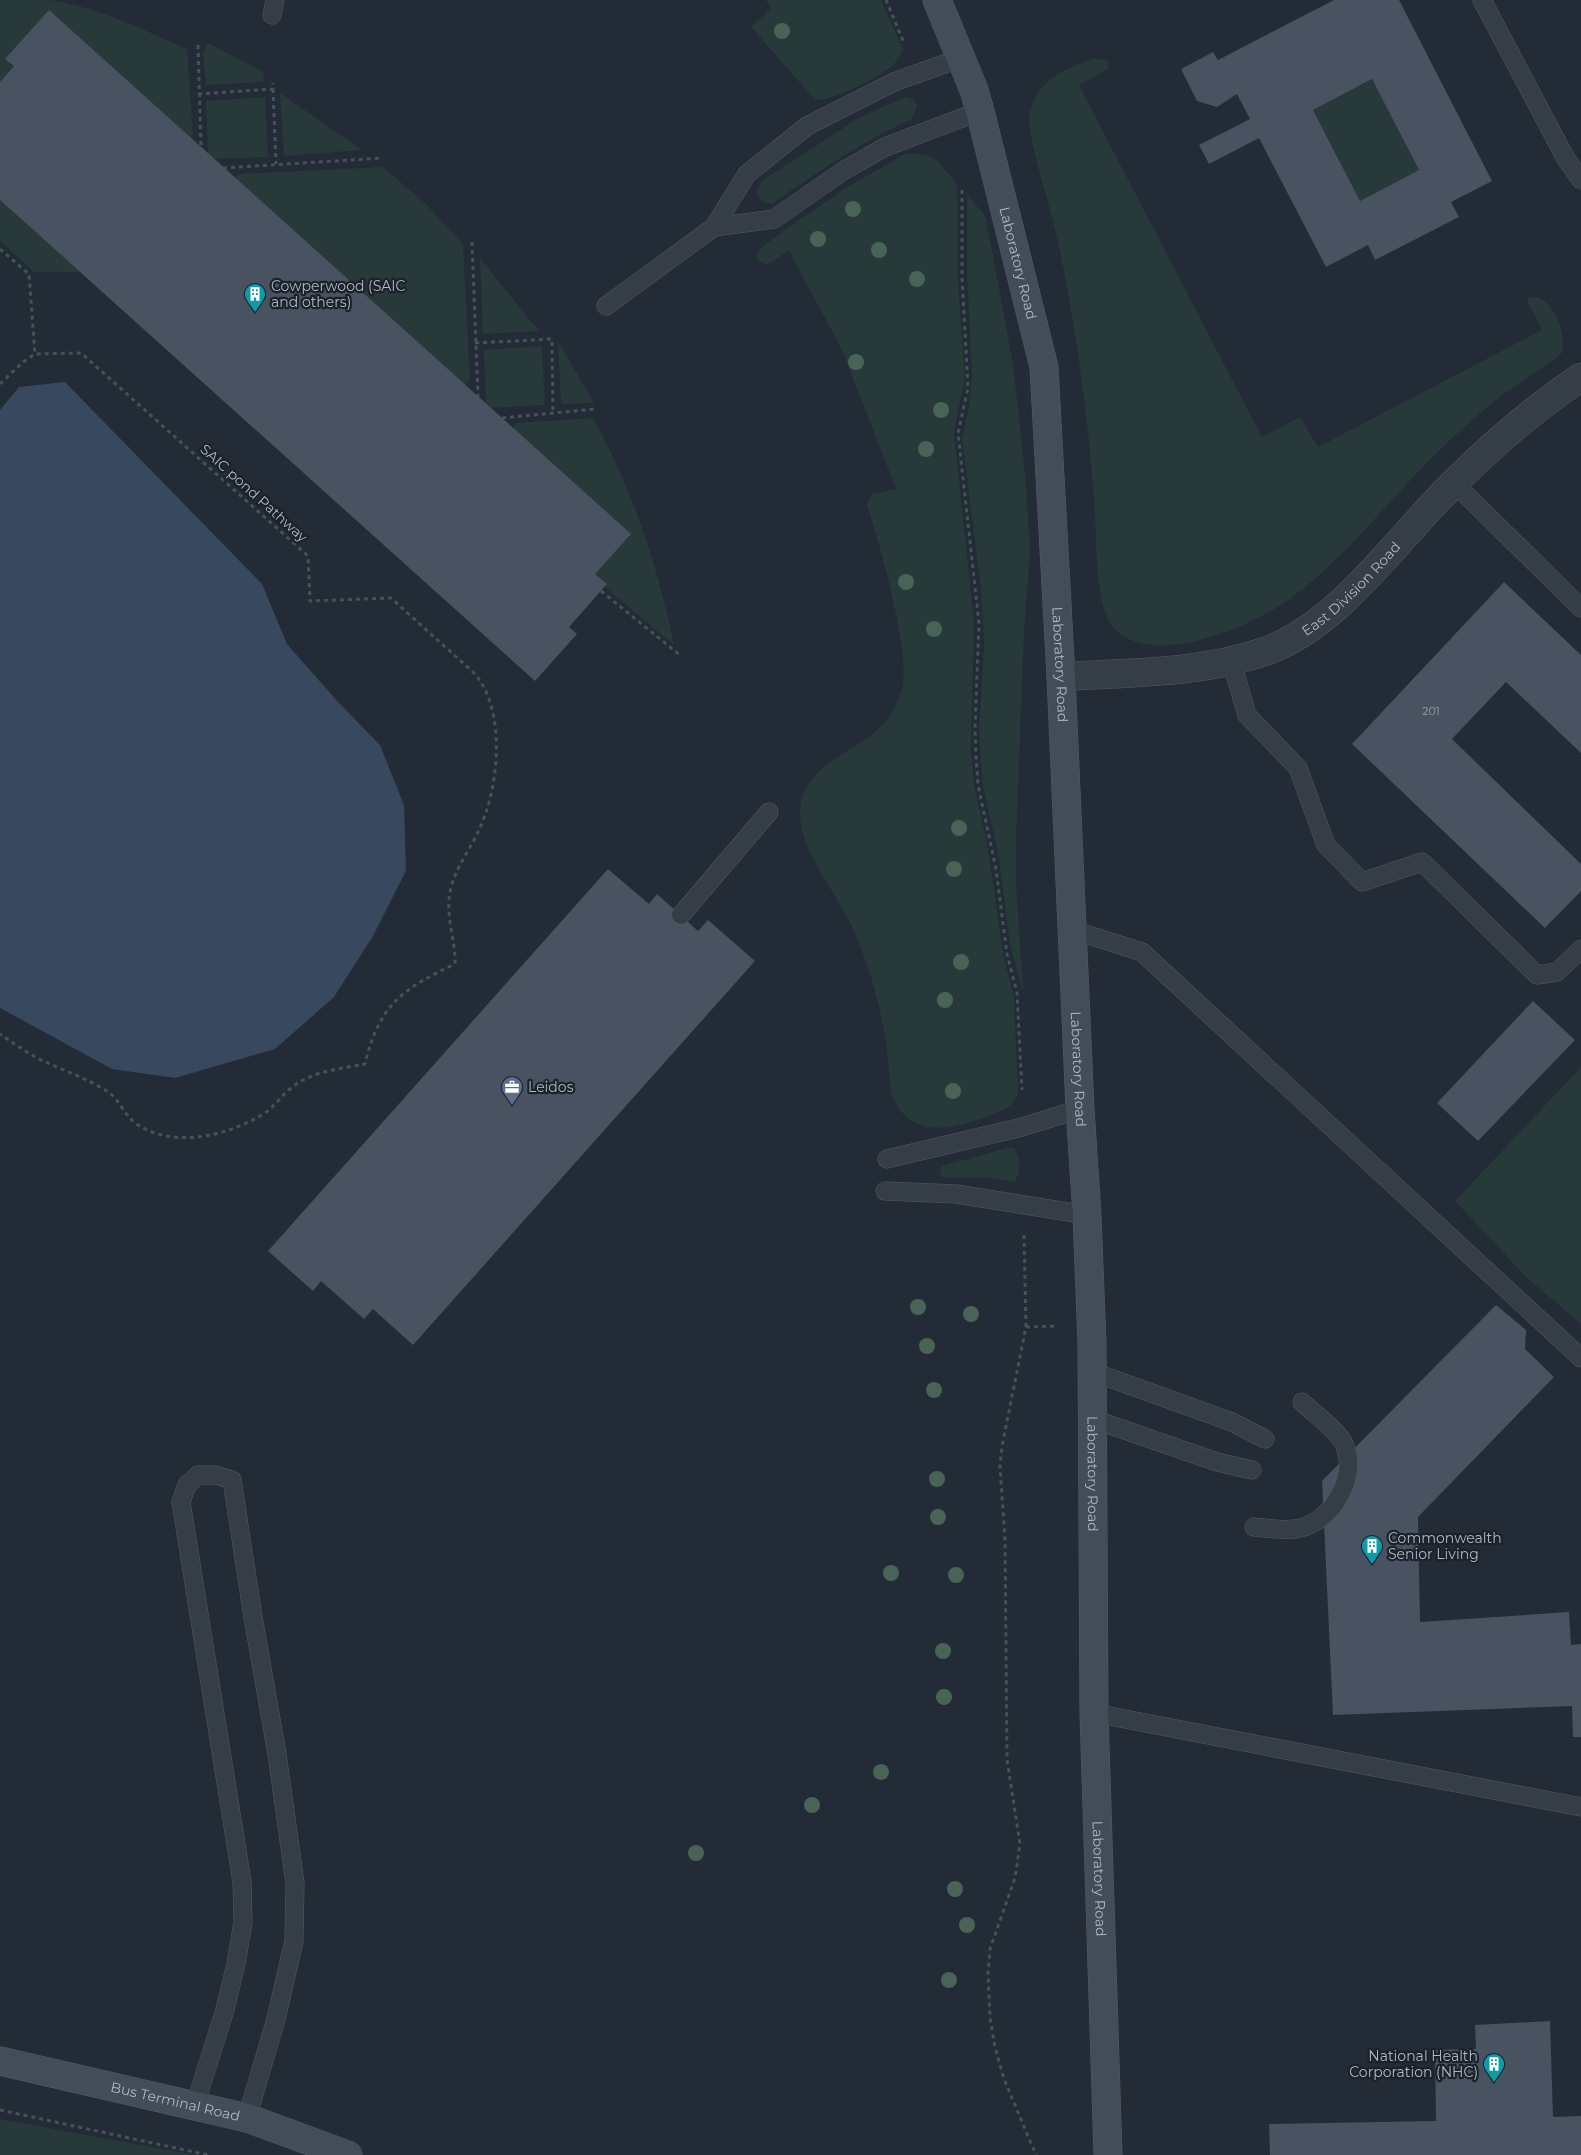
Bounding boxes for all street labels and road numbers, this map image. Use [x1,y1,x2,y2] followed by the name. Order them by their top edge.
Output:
[995,205,1041,321] street label: Laboratory Road
[197,440,312,546] street label: SAIC pond Pathway
[1298,538,1404,640] street label: East Division Road
[1048,606,1072,723] street label: Laboratory Road
[1067,1011,1090,1128] street label: Laboratory Road
[1083,1416,1102,1532] street label: Laboratory Road
[1088,1821,1110,1937] street label: Laboratory Road
[109,2078,242,2125] street label: Bus Terminal Road

